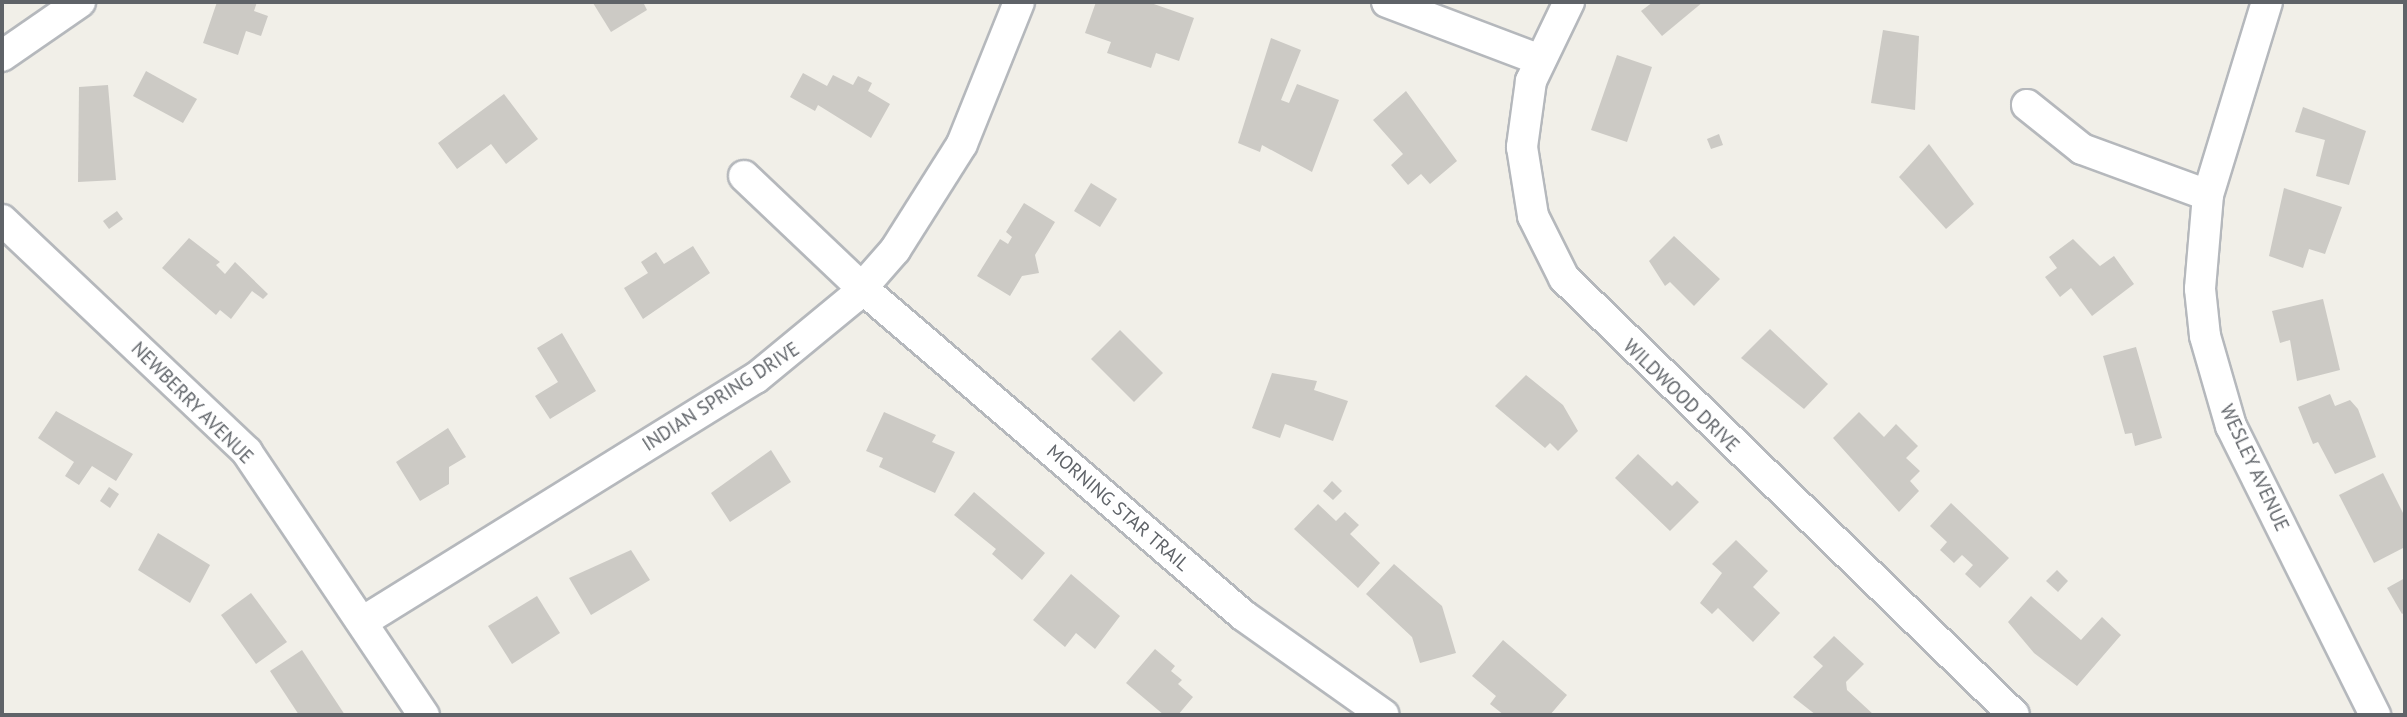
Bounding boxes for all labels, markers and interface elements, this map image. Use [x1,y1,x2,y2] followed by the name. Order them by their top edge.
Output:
[1618,335,1744,457] street label: WILDWOOD DRIVE
[126,337,258,469] street label: NEWBERRY AVENUE
[638,338,804,456] street label: INDIAN SPRING DRIVE
[2214,401,2294,535] street label: WESLEY AVENUE
[1042,440,1194,576] street label: MORNING STAR TRAIL

